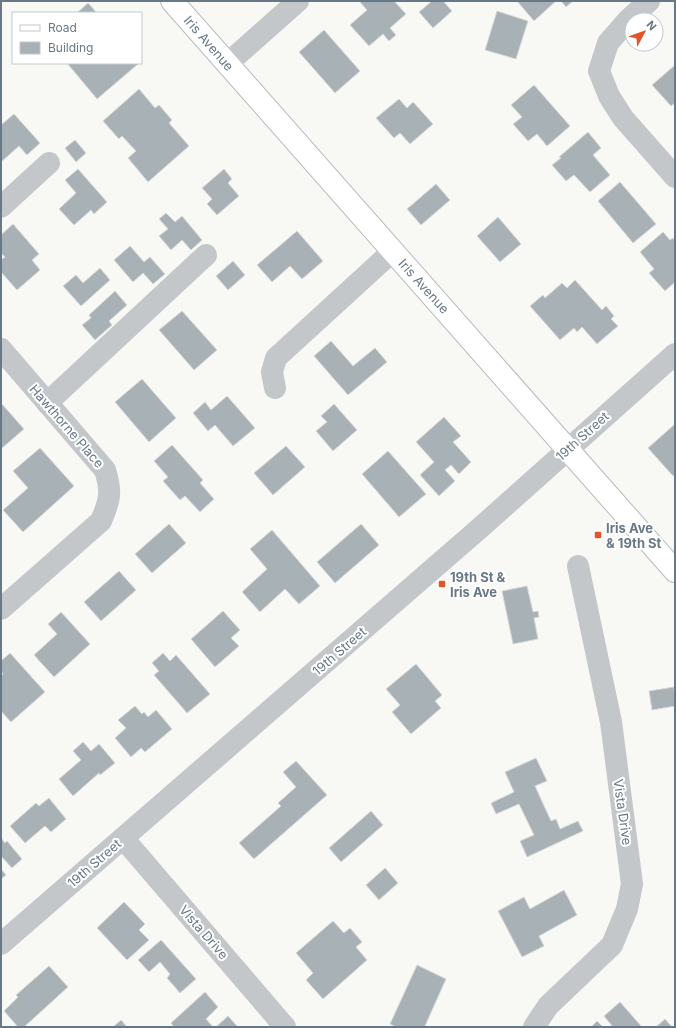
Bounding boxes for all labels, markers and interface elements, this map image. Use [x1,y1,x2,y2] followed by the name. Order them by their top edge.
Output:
[12,12,142,64] legend
[181,12,237,74] street label: Iris Avenue
[624,12,664,52] north arrow
[644,18,660,33] text: N
[48,20,77,35] text: Road
[48,40,93,55] text: Building
[395,255,453,317] street label: Iris Avenue
[26,381,108,471] street label: Hawthorne Place
[552,408,612,464] street label: 19th Street
[606,520,662,551] place label: Iris Ave & 19th St
[593,530,603,540] marker: Iris Ave & 19th St
[450,569,506,600] place label: 19th St & Iris Ave
[437,579,447,589] marker: 19th St & Iris Ave
[309,623,369,679] street label: 19th Street
[610,778,636,846] street label: Vista Drive
[64,835,124,891] street label: 19th Street
[176,902,232,962] street label: Vista Drive

